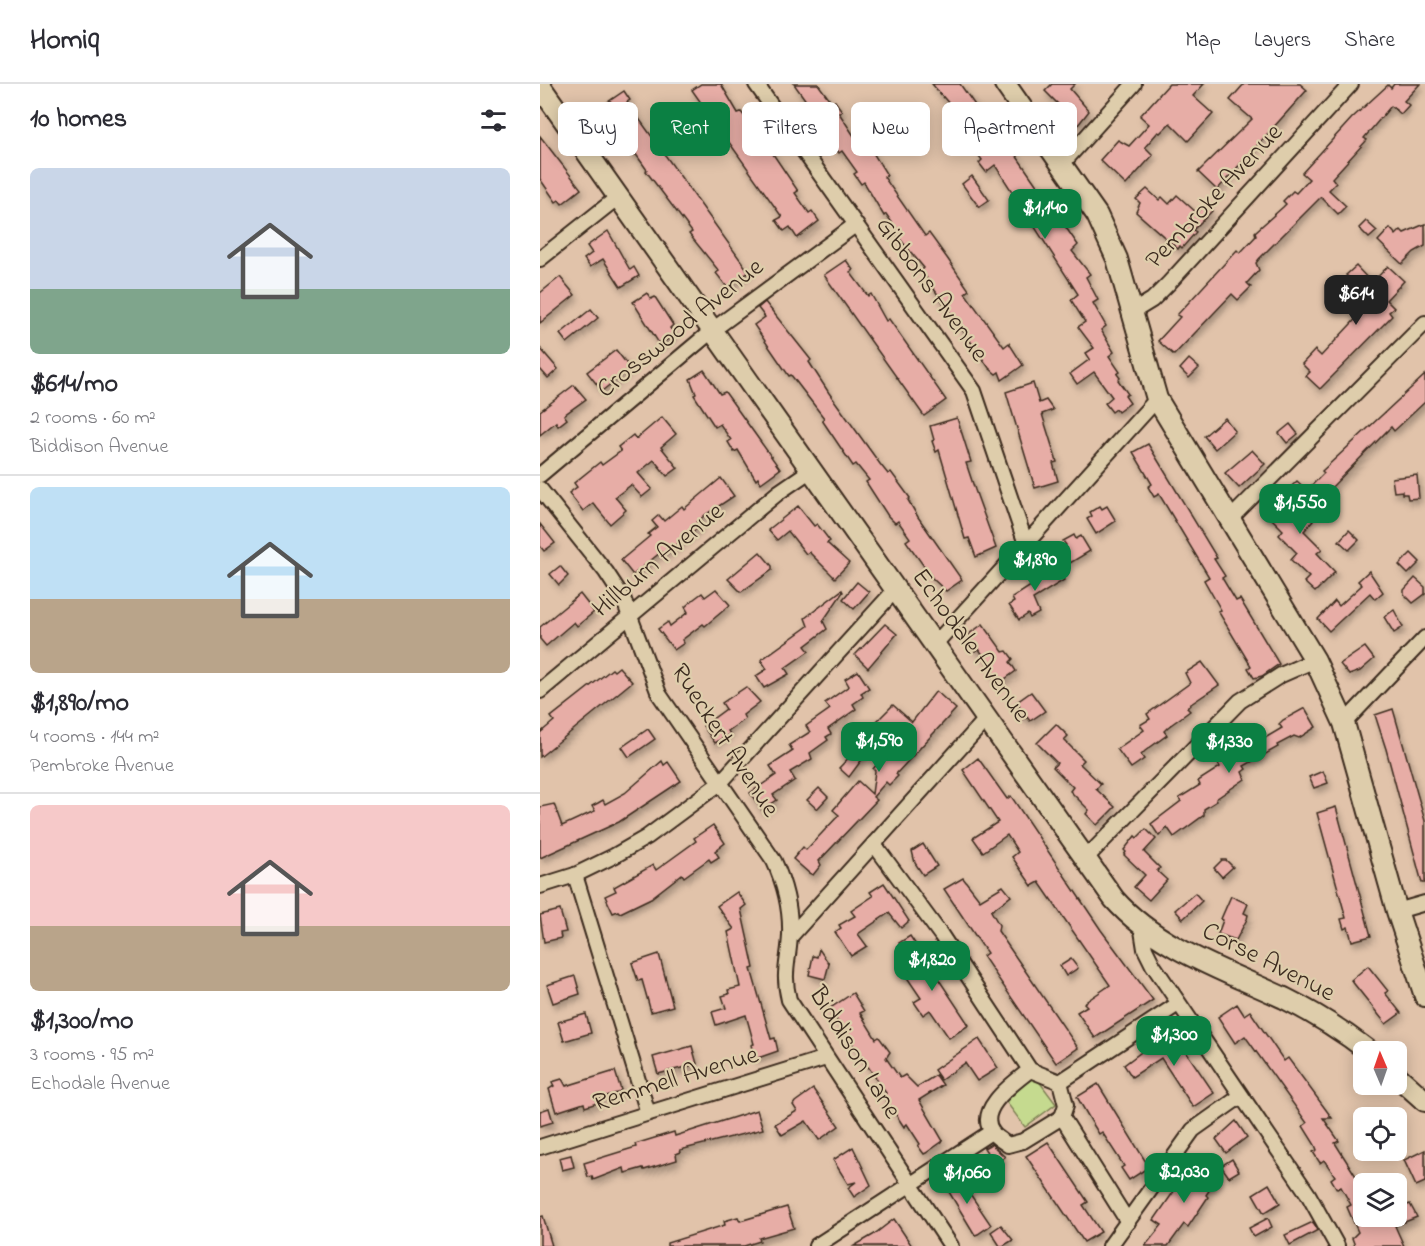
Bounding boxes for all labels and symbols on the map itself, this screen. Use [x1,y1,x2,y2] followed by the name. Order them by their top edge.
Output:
[1137,115,1293,278] street label: Pembroke Avenue
[996,189,1094,240] pin: $1,140
[865,209,997,371] street label: Gibbons Avenue
[589,250,773,408] street label: Crosswood Avenue
[1320,275,1392,326] pin: $614
[1251,484,1349,535] pin: $1,550
[585,494,734,628] street label: Hillburn Avenue
[986,541,1084,592] pin: $1,890
[901,561,1039,731] street label: Echodale Avenue
[660,657,788,826] street label: Rueckert Avenue
[830,722,928,773] pin: $1,590
[1180,723,1278,774] pin: $1,330
[1195,913,1342,1013] street label: Corse Avenue
[883,941,981,992] pin: $1,820
[798,978,910,1127] street label: Biddison Lane
[1125,1016,1223,1067] pin: $1,300
[589,1037,764,1123] street label: Remmell Avenue
[1353,1041,1407,1095] north arrow
[1135,1153,1233,1204] pin: $2,030
[918,1154,1016,1205] pin: $1,060

